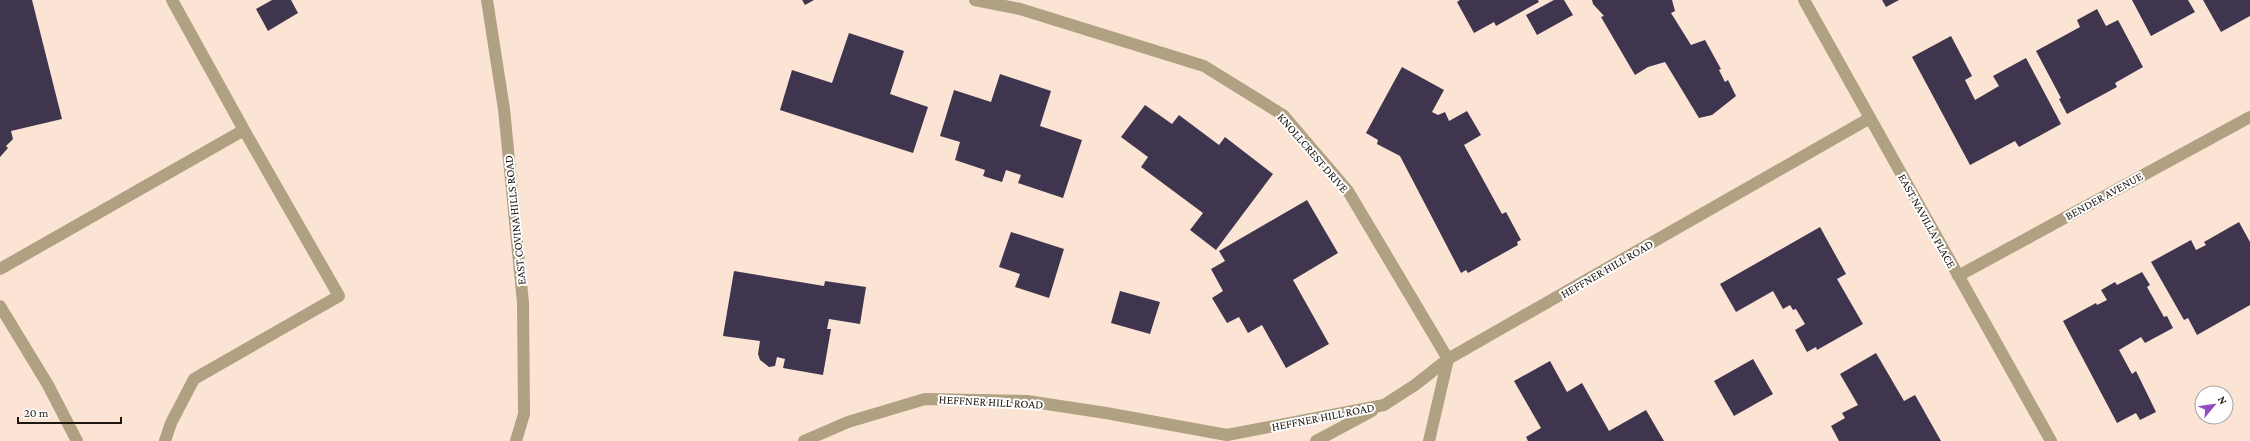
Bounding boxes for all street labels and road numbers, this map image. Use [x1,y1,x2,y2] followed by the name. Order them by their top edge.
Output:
[1275,110,1352,196] street label: KNOLLCREST DRIVE
[501,154,529,286] street label: EAST COVINA HILLS ROAD
[2063,169,2146,223] street label: BENDER AVENUE
[1895,171,1959,271] street label: EAST NAVILLA PLACE
[1558,237,1656,301] street label: HEFFNER HILL ROAD
[938,392,1044,412] street label: HEFFNER HILL ROAD
[1270,400,1376,434] street label: HEFFNER HILL ROAD

